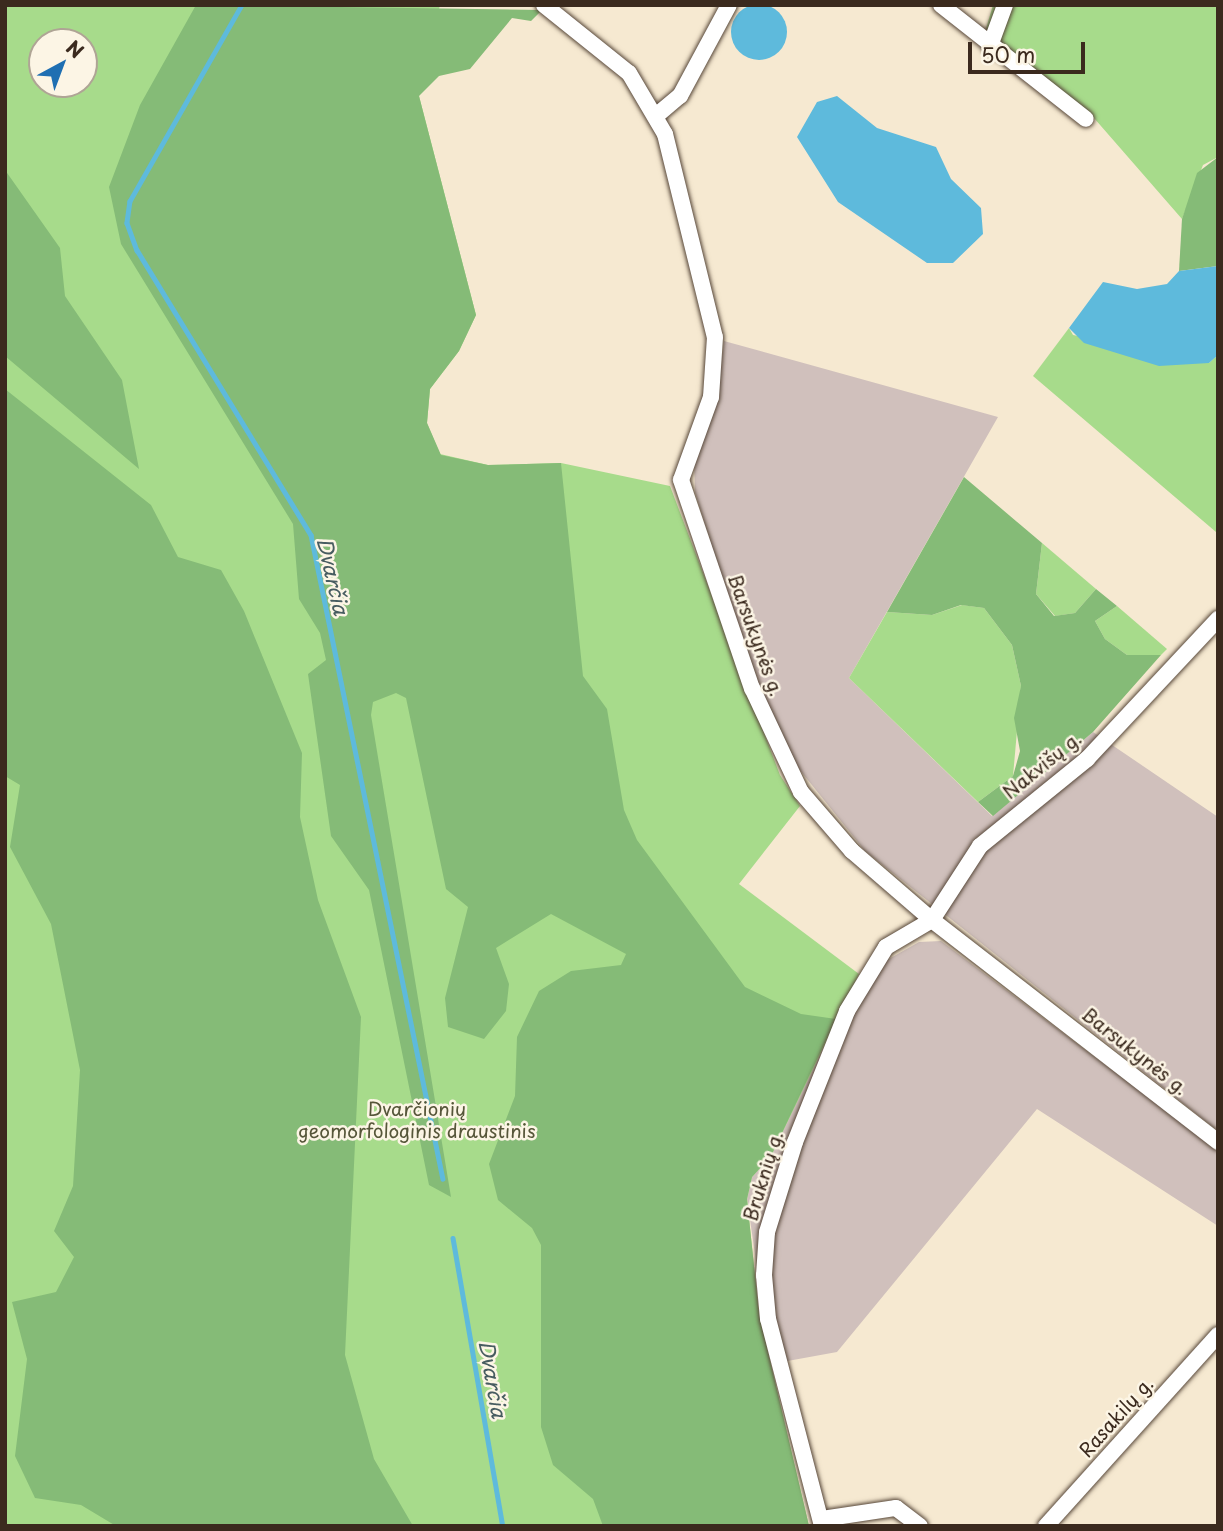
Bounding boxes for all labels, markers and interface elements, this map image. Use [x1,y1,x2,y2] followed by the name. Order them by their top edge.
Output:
[28,28,98,98] north arrow
[971,28,1088,72] scale bar
[61,33,90,64] text: N
[981,38,1035,70] text: 50 m
[313,535,355,617] water label: Dvarčia
[723,571,789,699] street label: Barsukynės g.
[998,727,1086,803] street label: Nakvišų g.
[1077,1002,1193,1100] street label: Barsukynės g.
[298,1098,536,1142] park label: Dvarčionių geomorfologinis draustinis
[739,1128,787,1224] street label: Bruknių g.
[475,1338,513,1420] water label: Dvarčia
[1074,1372,1158,1462] street label: Rasakilų g.

